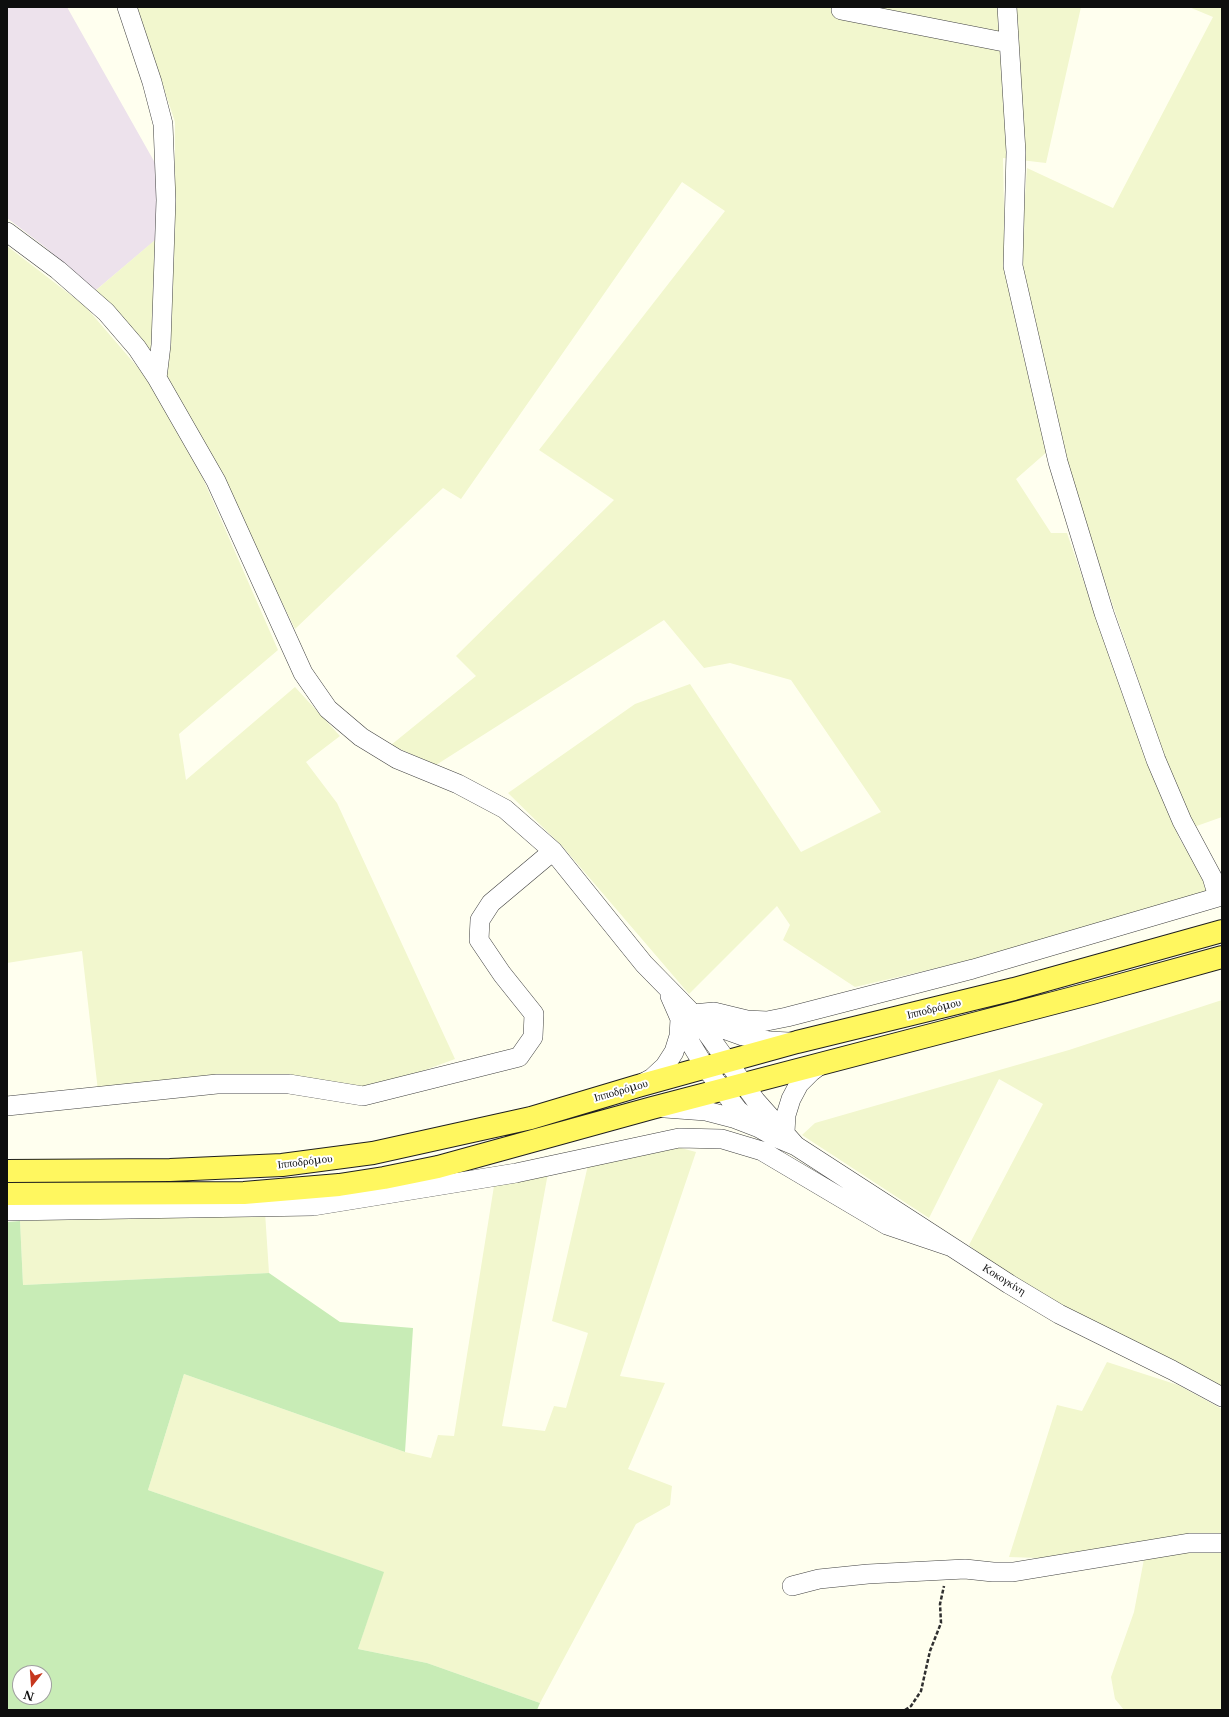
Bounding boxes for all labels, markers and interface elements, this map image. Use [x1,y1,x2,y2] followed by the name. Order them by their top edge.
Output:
[906,996,962,1022] street label: Ιπποδρόμου
[593,1077,649,1105] street label: Ιπποδρόμου
[277,1152,333,1172] street label: Ιπποδρόμου
[980,1262,1028,1298] street label: Κοκογκίνη
[12,1665,52,1705] north arrow
[22,1687,36,1704] text: N

